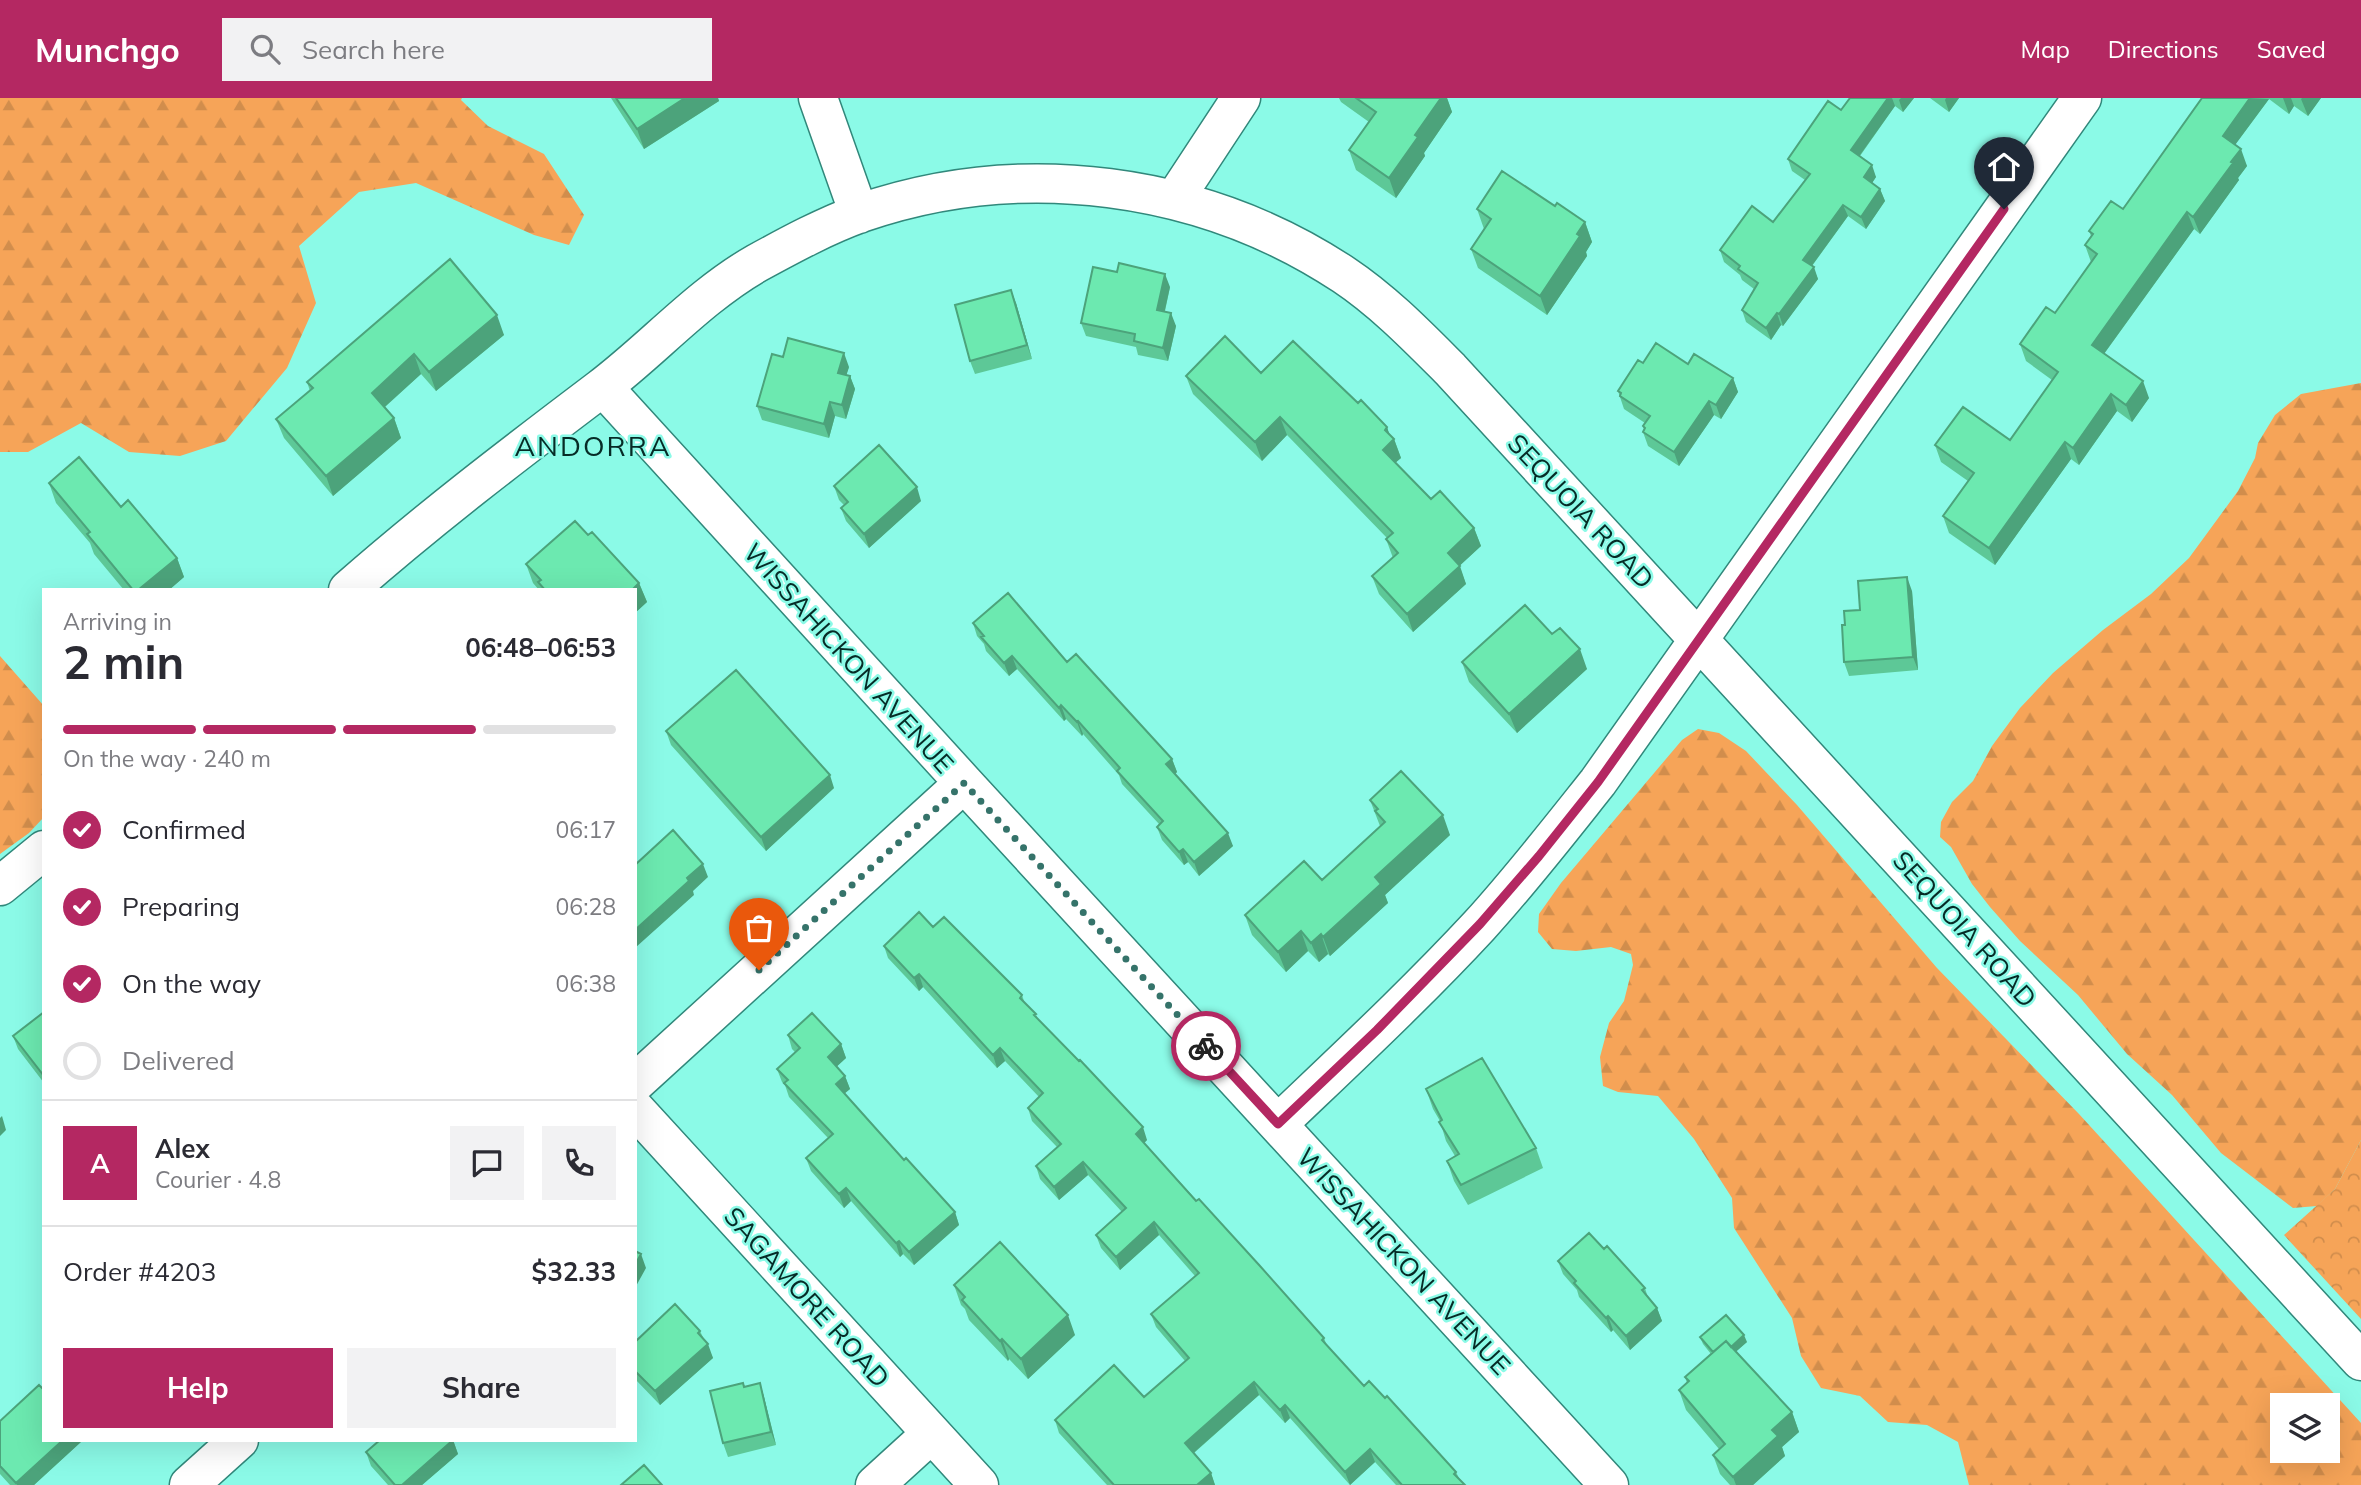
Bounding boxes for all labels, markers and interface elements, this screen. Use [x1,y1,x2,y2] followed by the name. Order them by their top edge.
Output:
[222,18,712,81] search box
[35,29,180,70] text: Munchgo
[246,30,284,68] icon: search
[302,33,445,66] text: Search here
[2020,34,2070,64] text: Map
[2108,34,2219,64] text: Directions
[2257,34,2326,64] text: Saved
[1974,137,2034,209] pin
[1985,148,2023,186] icon: home
[1501,427,1661,595] street label: SEQUOIA ROAD
[514,428,672,463] district label: ANDORRA
[737,536,961,780] street label: WISSAHICKON AVENUE
[63,607,172,636] text: Arriving in
[465,631,616,664] text: 06:48–06:53
[63,633,184,691] text: 2 min
[63,744,271,773] text: On the way · 240 m
[63,811,101,849] icon: check
[122,813,246,846] text: Confirmed
[556,815,616,844] text: 06:17
[1886,844,2044,1014] street label: SEQUOIA ROAD
[63,888,101,926] icon: check
[122,890,240,923] text: Preparing
[556,892,616,921] text: 06:28
[729,898,789,970] pin
[740,909,778,947] icon: bag
[63,965,101,1003] icon: check
[122,967,261,1000] text: On the way
[556,969,616,998] text: 06:38
[1171,1011,1241,1081] courier
[1187,1027,1225,1065] icon: bike
[122,1044,235,1077] text: Delivered
[450,1126,524,1200] button: chat
[542,1126,616,1200] button: phone
[155,1132,210,1165] text: Alex
[1290,1141,1518,1381] street label: WISSAHICKON AVENUE
[90,1147,110,1180] text: A
[155,1165,281,1194] text: Courier · 4.8
[717,1200,897,1394] street label: SAGAMORE ROAD
[63,1255,216,1288] text: Order #4203
[532,1255,616,1288] text: $32.33
[63,1348,333,1428] button: Help
[347,1348,616,1428] button: Share
[2270,1393,2340,1463] map controls
[2270,1393,2340,1463] button: layers

